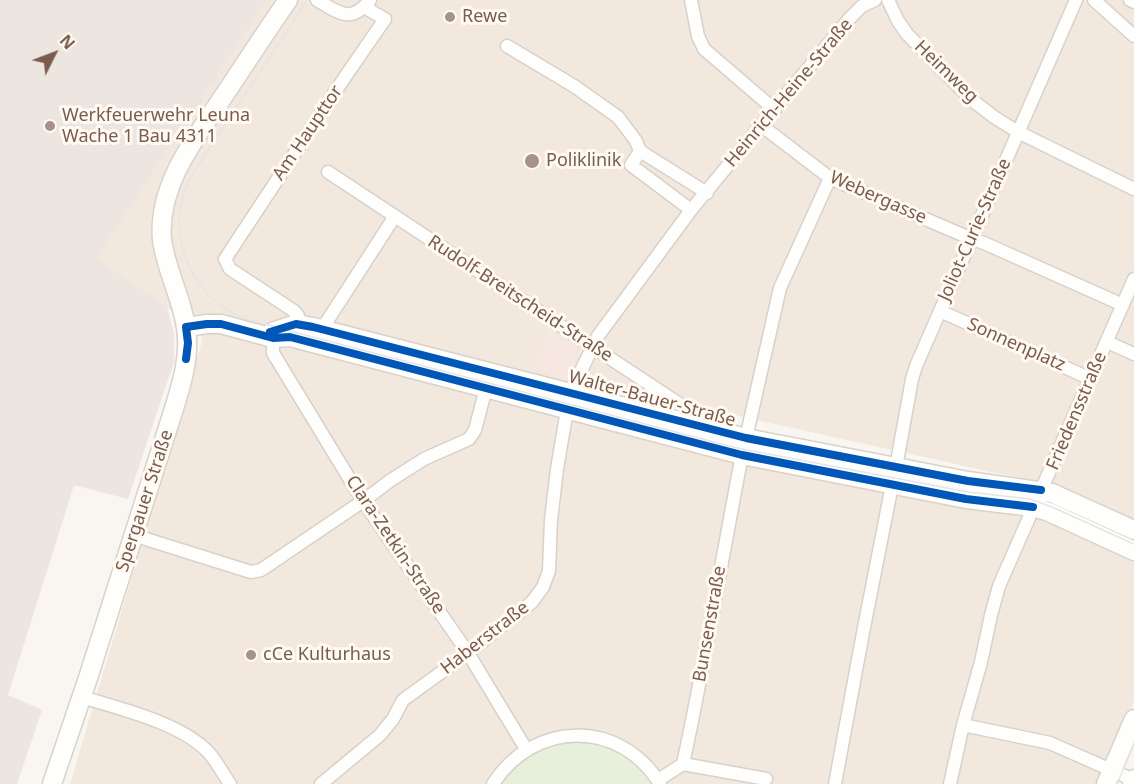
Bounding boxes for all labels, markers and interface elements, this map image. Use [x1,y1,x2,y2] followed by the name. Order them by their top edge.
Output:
[462,6,507,28] place label: Rewe
[443,10,457,24] marker: Rewe
[721,14,857,172] street label: Heinrich-Heine-Straße
[24,24,84,84] north arrow
[55,30,80,54] text: N
[910,36,982,108] street label: Heimweg
[268,81,348,185] street label: Am Haupttor
[62,105,250,148] place label: Werkfeuerwehr Leuna Wache 1 Bau 4311
[43,119,57,133] marker: Werkfeuerwehr Leuna Wache 1 Bau 4311
[546,150,621,172] place label: Poliklinik
[523,152,541,170] marker: Poliklinik
[934,155,1016,305] street label: Joliot-Curie-Straße
[826,167,930,229] street label: Webergasse
[424,231,616,367] street label: Rudolf-Breitscheid-Straße
[964,314,1068,376] street label: Sonnenplatz
[1042,349,1112,473] street label: Friedensstraße
[566,366,738,432] street label: Walter-Bauer-Straße
[112,427,178,575] street label: Spergauer Straße
[341,472,449,618] street label: Clara-Zetkin-Straße
[689,564,731,684] street label: Bunsenstraße
[437,597,533,679] street label: Haberstraße
[263,644,391,666] place label: cCe Kulturhaus
[244,648,258,662] marker: cCe Kulturhaus

